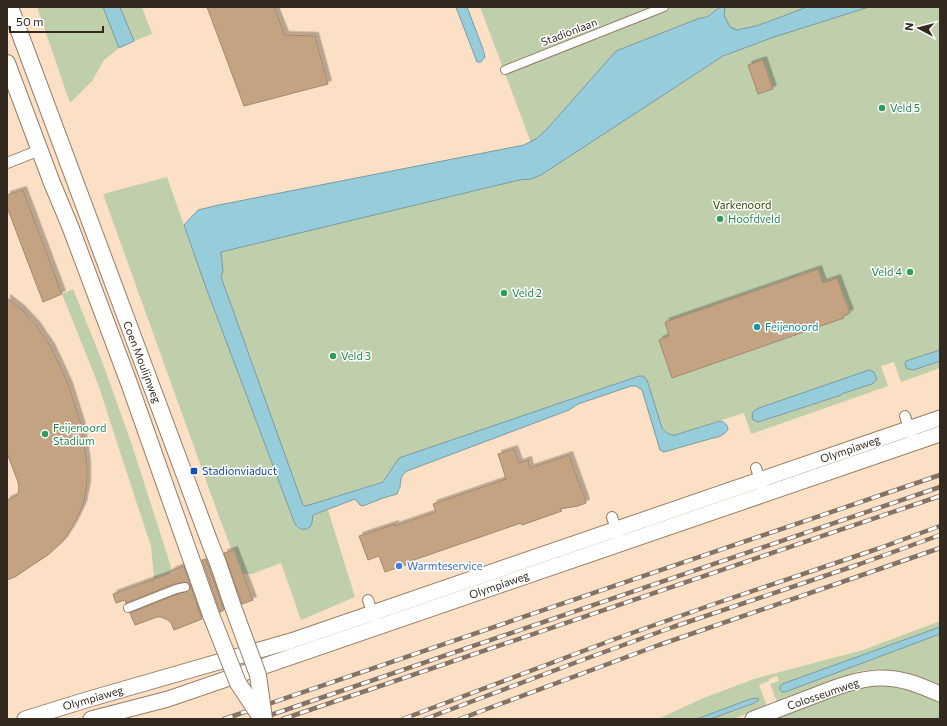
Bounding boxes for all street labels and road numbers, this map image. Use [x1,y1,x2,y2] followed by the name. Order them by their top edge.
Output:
[539,15,599,48] street label: Stadionlaan
[121,319,164,405] street label: Coen Moulijnweg
[818,432,881,465] street label: Olympiaweg
[467,568,530,601] street label: Olympiaweg
[785,675,861,712] street label: Colosseumweg
[61,683,125,712] street label: Olympiaweg

